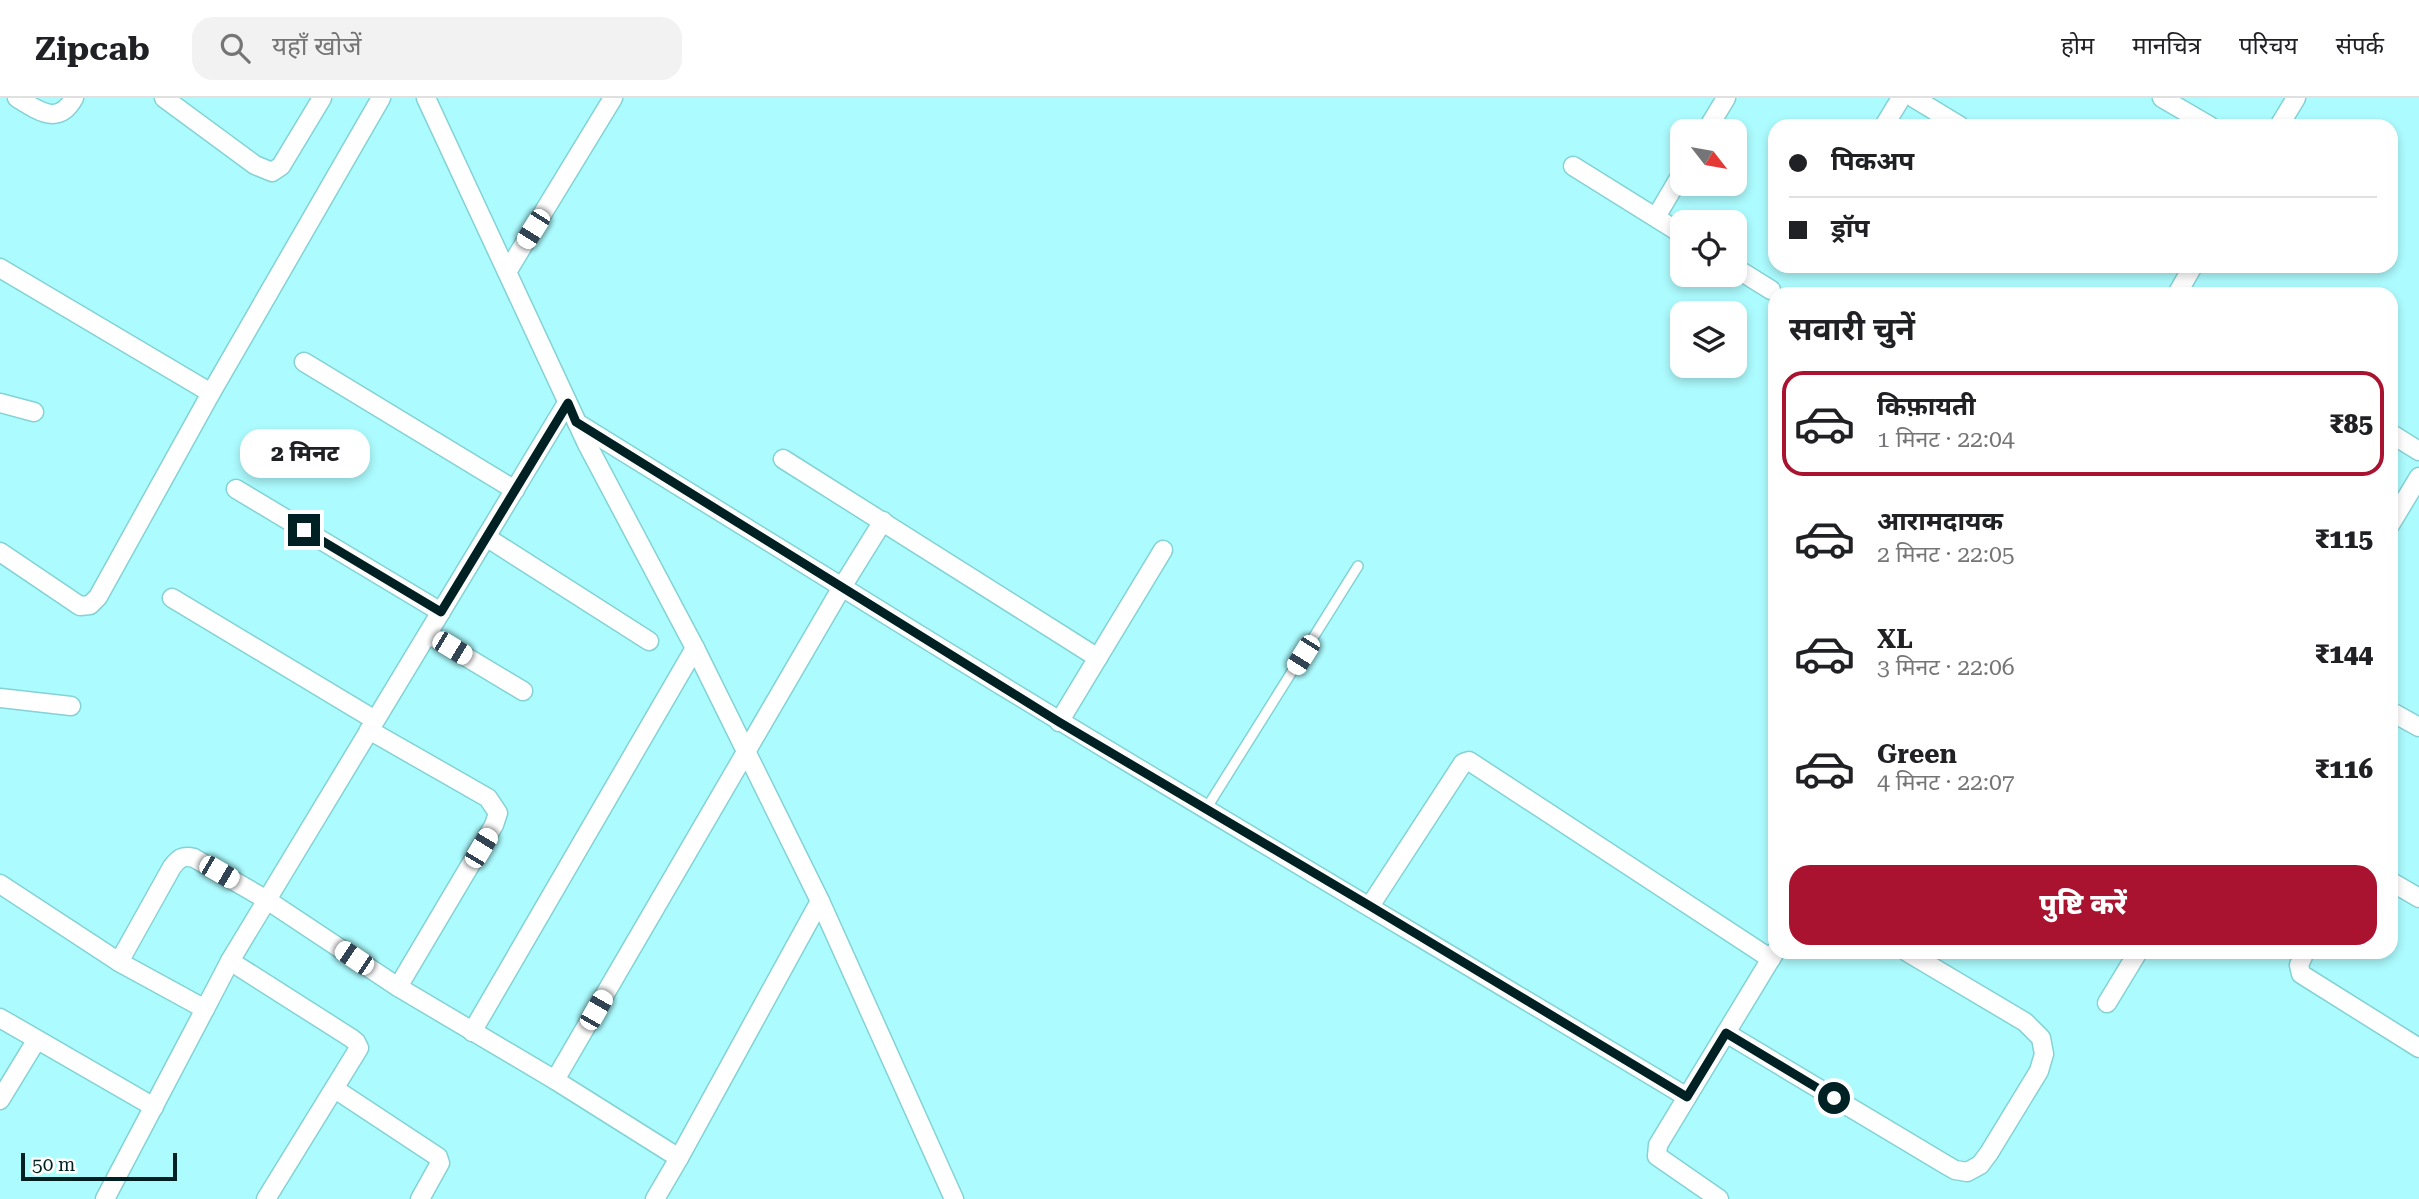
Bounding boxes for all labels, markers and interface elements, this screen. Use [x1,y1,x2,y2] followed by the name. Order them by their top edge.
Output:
[192,17,682,80] search box
[35,29,150,68] text: Zipcab
[216,29,254,67] icon: search
[272,31,361,61] text: यहाँ खोजें
[2061,32,2094,60] text: होम
[2132,32,2201,60] text: मानचित्र
[2239,32,2298,60] text: परिचय
[2336,32,2384,60] text: संपर्क
[1670,119,1746,196] north arrow
[1670,119,1747,378] map controls
[1831,146,1914,176] text: पिकअप
[513,206,554,252] car
[1670,210,1747,287] button: locate
[1831,213,1869,243] text: ड्रॉप
[1670,301,1747,378] button: layers
[1789,310,1915,348] text: सवारी चुनें
[1877,391,1976,421] text: किफ़ायती
[1793,392,1856,455] icon: car
[2329,409,2373,439] text: ₹85
[1877,426,2015,453] text: 1 मिनट · 22:04
[239,428,369,478] callout: 2 मिनट
[271,440,339,467] text: 2 मिनट
[1877,506,2003,536] text: आरामदायक
[1793,507,1856,570] icon: car
[288,514,320,546] route end
[2315,524,2373,554] text: ₹115
[1877,541,2015,568] text: 2 मिनट · 22:05
[1793,622,1856,685] icon: car
[1877,624,1913,654] text: XL
[429,628,476,668] car
[1283,632,1324,678] car
[2315,639,2373,669] text: ₹144
[1877,654,2015,681] text: 3 मिनट · 22:06
[1793,737,1856,800] icon: car
[1877,739,1957,769] text: Green
[2315,754,2373,784] text: ₹116
[1877,769,2015,796] text: 4 मिनट · 22:07
[462,825,501,871] car
[196,852,243,892] car
[1789,865,2377,945] button: पुष्टि करें
[331,938,378,978] car
[577,987,616,1033] car
[1818,1082,1850,1114] route start
[21,1150,177,1182] scale bar
[32,1153,75,1176] text: 50 m

